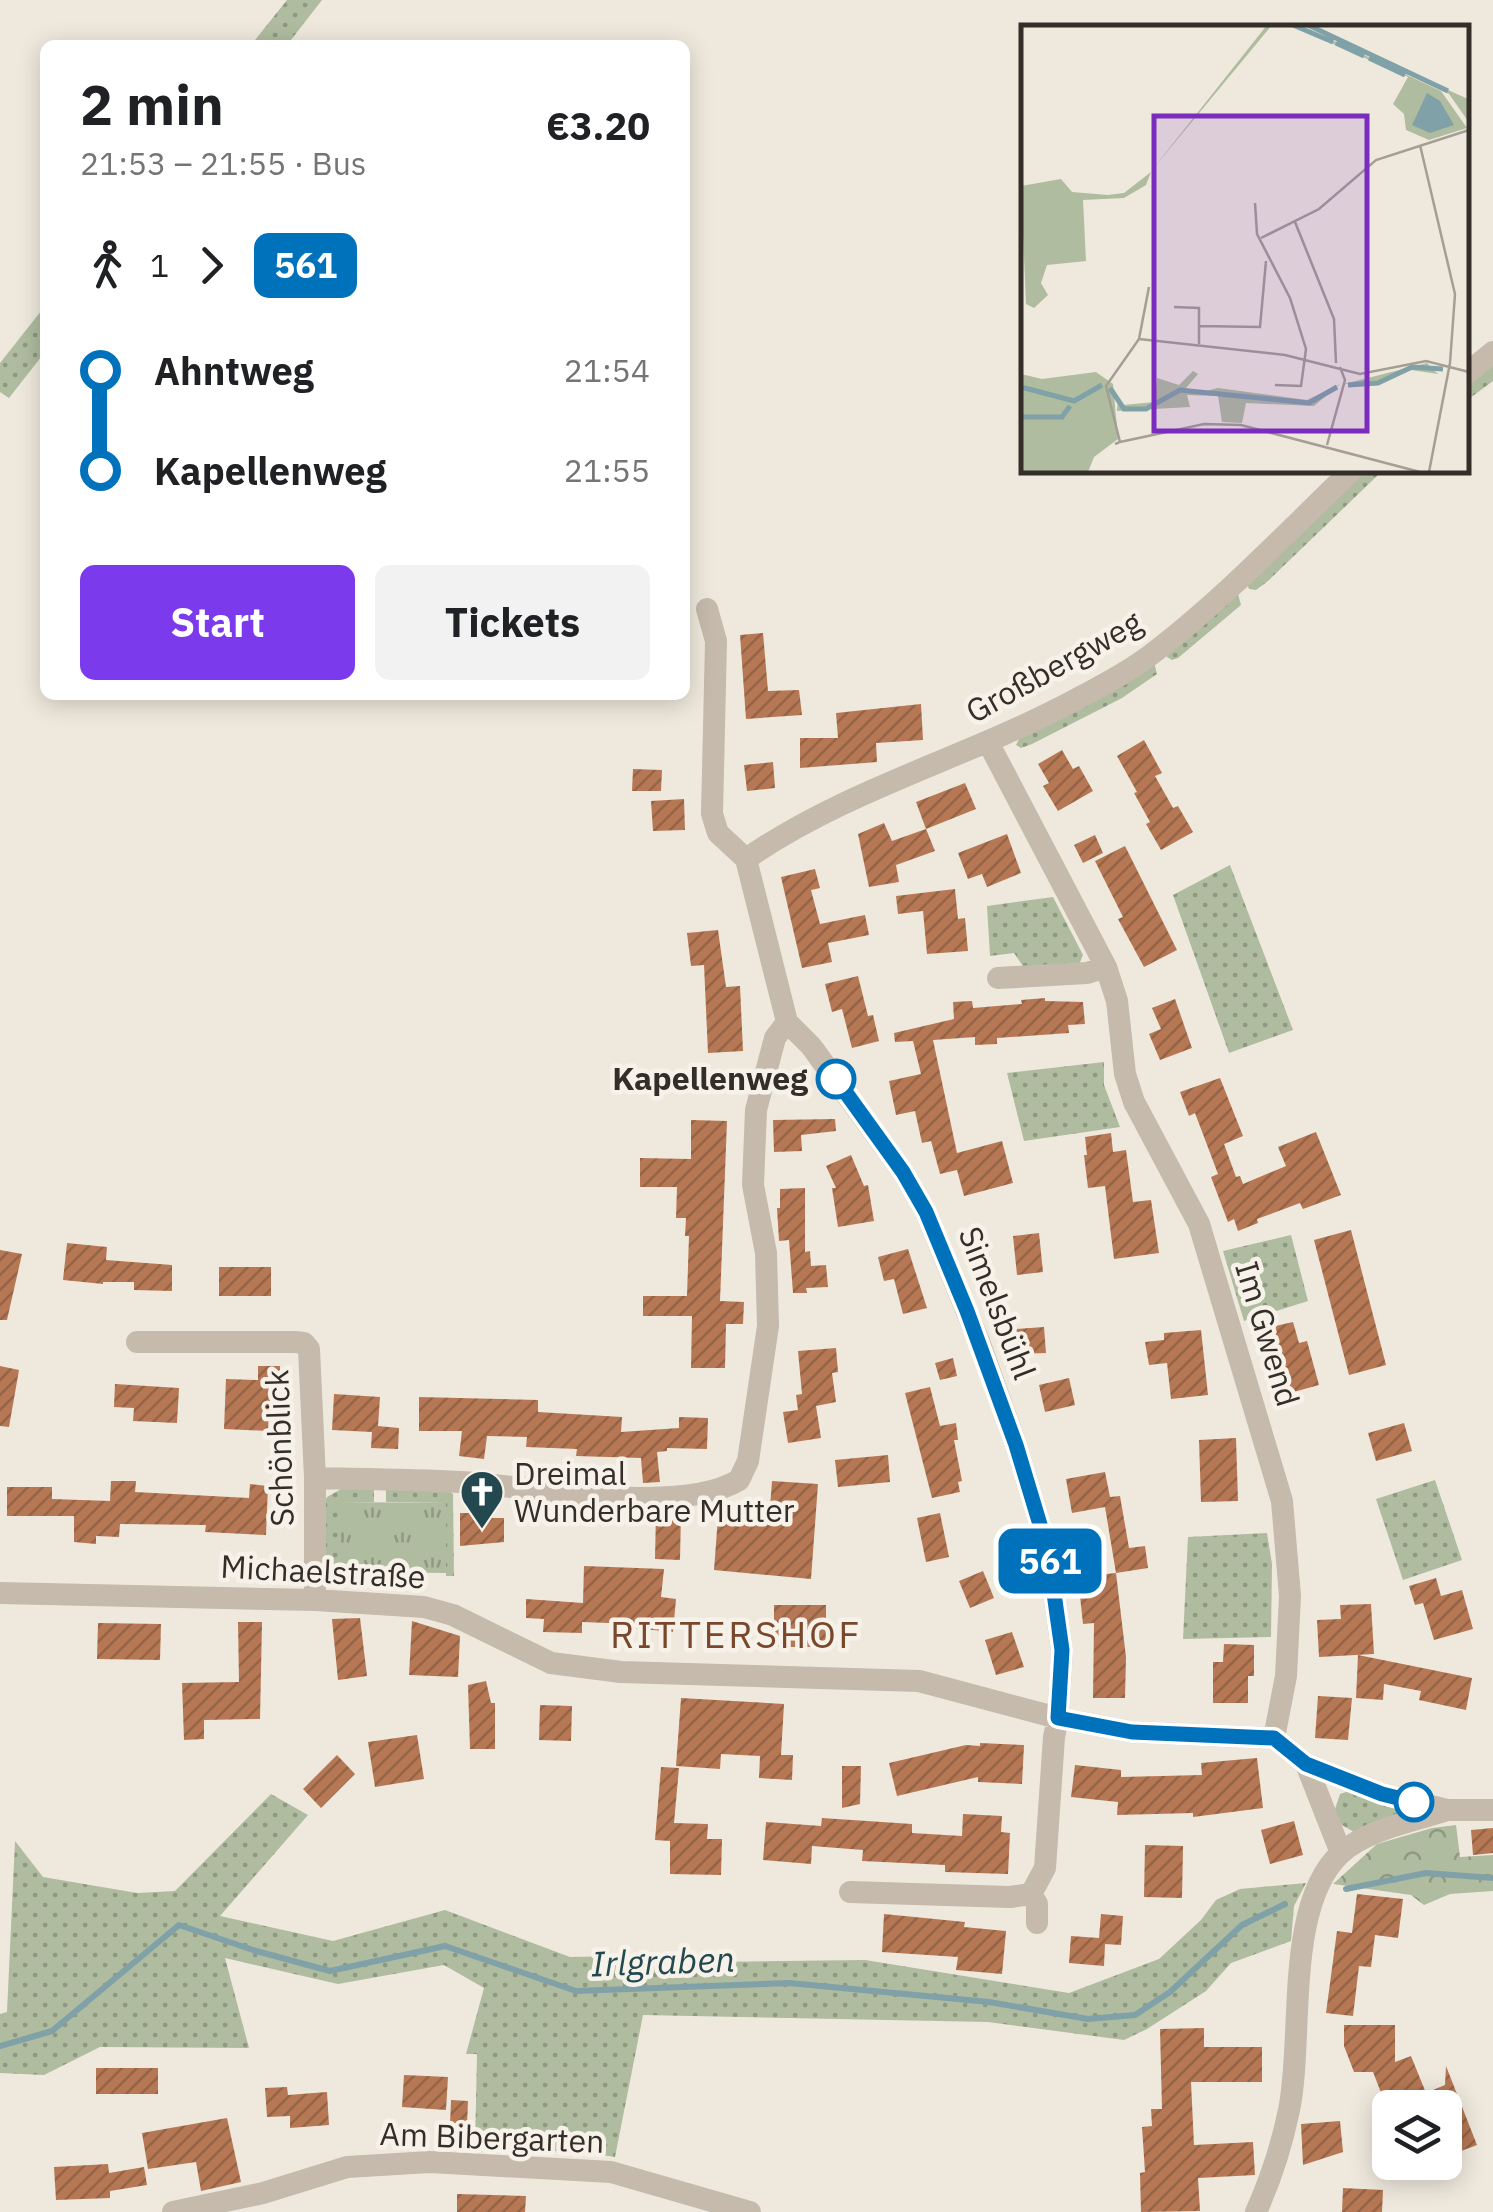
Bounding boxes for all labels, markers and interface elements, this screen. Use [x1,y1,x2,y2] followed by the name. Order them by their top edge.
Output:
[1021,25,1468,472] inset map
[80,69,224,140] text: 2 min
[546,101,650,150] text: €3.20
[80,142,366,184] text: 21:53 – 21:55 · Bus
[80,238,135,293] icon: walk
[184,238,239,293] icon: forward
[274,242,337,288] text: 561
[150,244,169,286] text: 1
[154,346,314,395] text: Ahntweg
[564,349,650,391] text: 21:54
[154,446,387,495] text: Kapellenweg
[564,449,650,491] text: 21:55
[80,565,355,680] button: Start
[375,565,650,680] button: Tickets
[958,600,1149,732] street label: Großbergweg
[612,1057,808,1099] place label: Kapellenweg
[817,1060,855,1098] marker: Kapellenweg
[950,1220,1046,1385] street label: Simelsbühl
[1226,1256,1310,1411] street label: Im Gwend
[255,1369,303,1527] street label: Schönblick
[514,1452,795,1531] place label: Dreimal Wunderbare Mutter
[459,1469,505,1530] church icon: Dreimal Wunderbare Mutter
[992,1528,1108,1594] line badge: 561
[1018,1538,1082,1584] text: 561
[220,1545,426,1597] street label: Michaelstraße
[610,1609,862,1658] district label: RITTERSHOF
[1395,1783,1433,1821] unlabelled marker
[590,1936,736,1986] water label: Irlgraben
[1372,2090,1462,2180] map controls
[1372,2090,1462,2180] button: layers
[379,2112,605,2162] street label: Am Bibergarten

